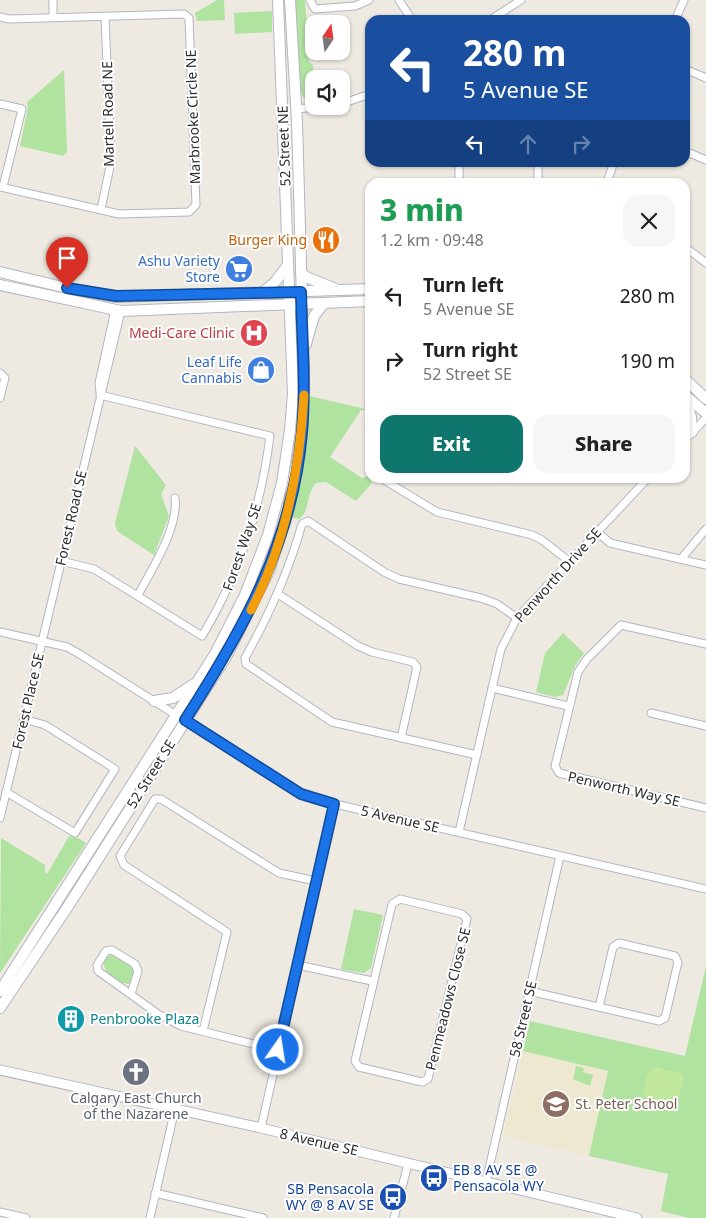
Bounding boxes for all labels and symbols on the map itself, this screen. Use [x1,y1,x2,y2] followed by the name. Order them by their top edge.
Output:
[305,15,350,60] north arrow
[181,49,204,185] street label: Marbrooke Circle NE
[97,61,118,167] street label: Martell Road NE
[273,105,294,187] street label: 52 Street NE
[311,225,341,255] restaurant icon: Burger King
[228,230,307,249] place label: Burger King
[46,237,88,288] pin
[138,251,221,286] place label: Ashu Variety Store
[224,254,254,284] supermarket icon: Ashu Variety Store
[239,318,269,348] hospital icon: Medi-Care Clinic
[129,323,235,342] place label: Medi-Care Clinic
[181,352,242,387] place label: Leaf Life Cannabis
[246,355,276,385] shop icon: Leaf Life Cannabis
[50,468,91,567] street label: Forest Road SE
[218,501,265,593] street label: Forest Way SE
[510,523,605,626] street label: Penworth Drive SE
[7,651,48,751] street label: Forest Place SE
[122,736,179,812] street label: 52 Street SE
[566,766,682,811] street label: Penworth Way SE
[359,800,441,837] street label: 5 Avenue SE
[421,925,474,1072] street label: Penmeadows Close SE
[504,979,541,1059] street label: 58 Street SE
[56,1004,86,1034] building icon: Penbrooke Plaza
[90,1009,199,1028] place label: Penbrooke Plaza
[251,1023,303,1075] position arrow
[121,1057,151,1087] church icon: Calgary East Church of the Nazarene
[70,1088,202,1123] place label: Calgary East Church of the Nazarene
[541,1089,571,1119] school or university icon: St. Peter School
[575,1094,677,1113] place label: St. Peter School
[278,1123,360,1160] street label: 8 Avenue SE
[453,1160,544,1195] place label: EB 8 AV SE @ Pensacola WY
[419,1163,449,1193] bus stop icon: EB 8 AV SE @ Pensacola WY
[286,1179,374,1214] place label: SB Pensacola WY @ 8 AV SE
[378,1182,408,1212] bus stop icon: SB Pensacola WY @ 8 AV SE

